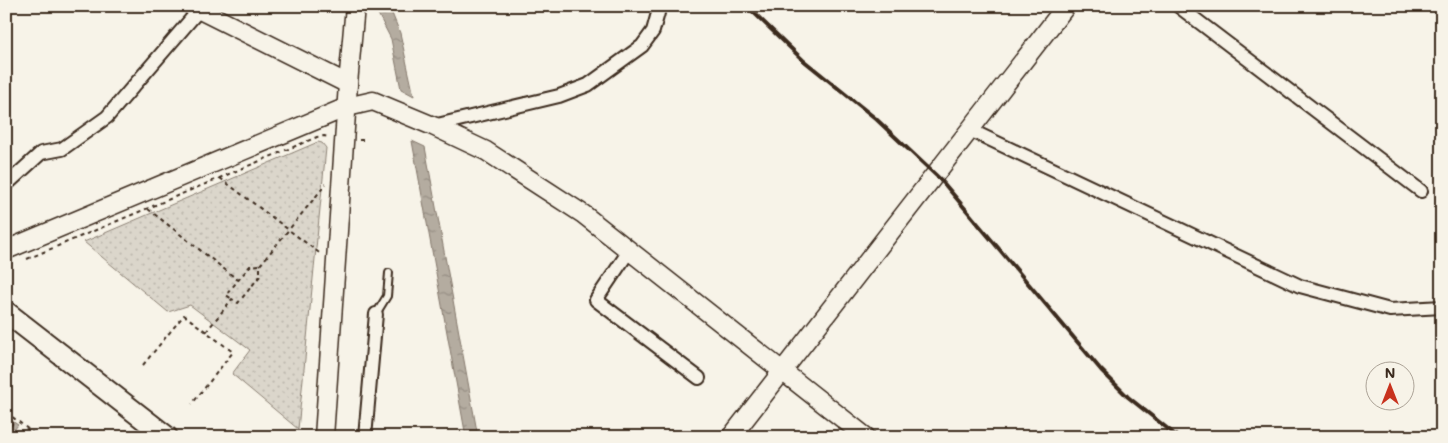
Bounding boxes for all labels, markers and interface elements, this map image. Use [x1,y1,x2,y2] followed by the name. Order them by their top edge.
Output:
[1366,360,1416,410] north arrow
[1385,363,1395,382] text: N

